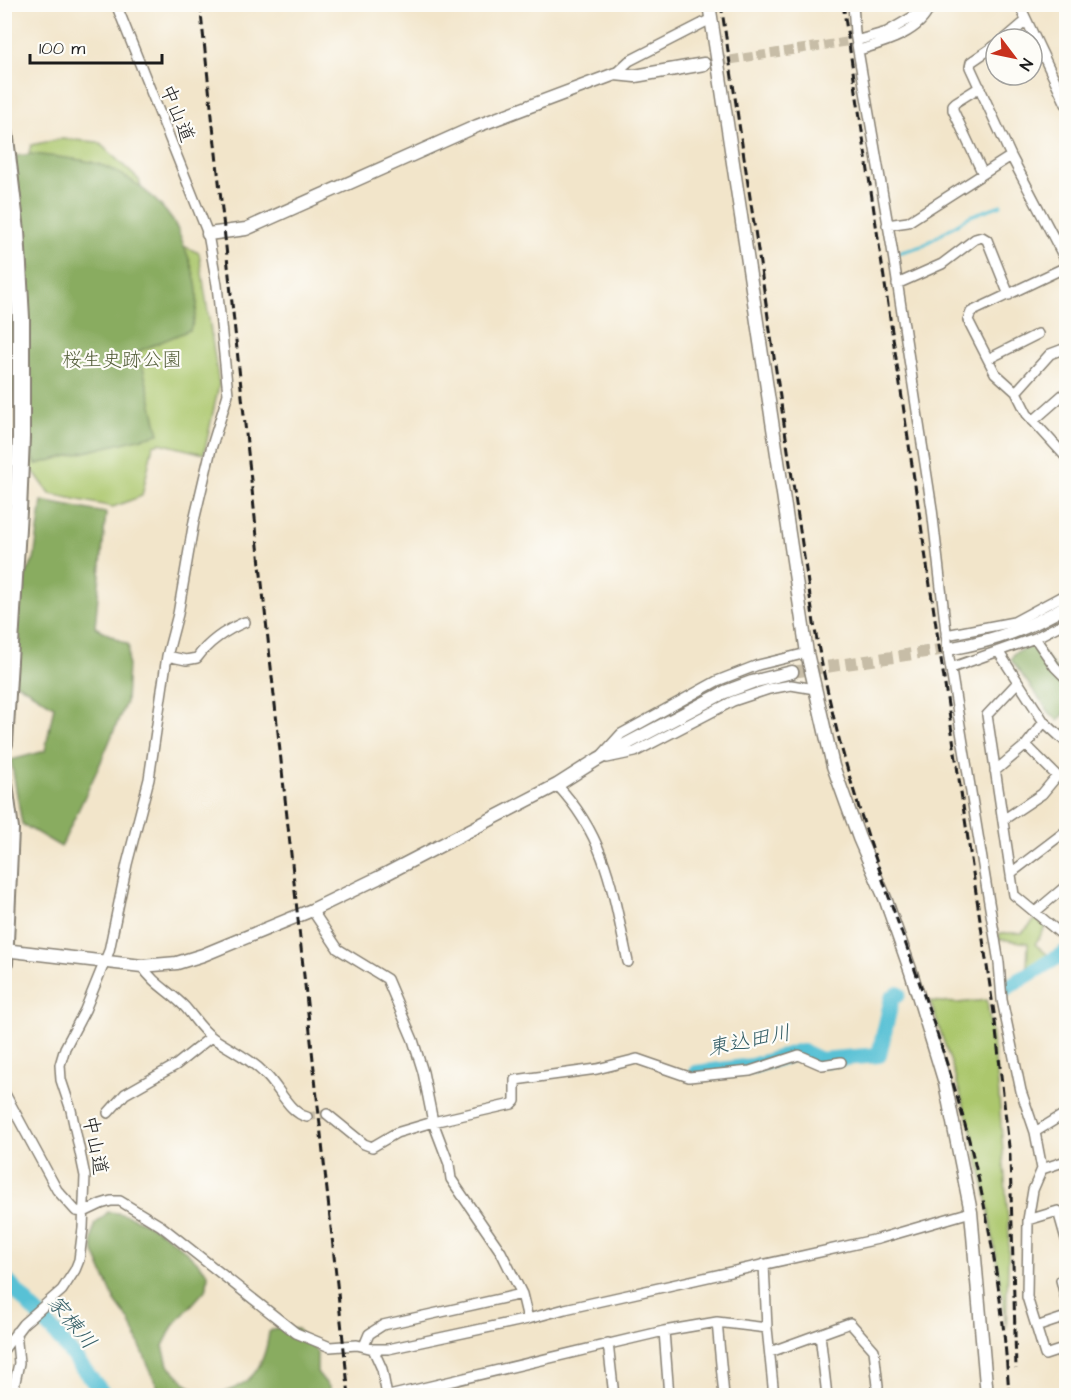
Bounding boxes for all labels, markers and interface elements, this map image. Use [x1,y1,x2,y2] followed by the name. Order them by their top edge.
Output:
[30,27,162,65] scale bar
[984,27,1044,87] north arrow
[39,36,85,61] text: 100 m
[1014,54,1038,75] text: N
[153,80,201,146] street label: 中山道
[62,346,182,374] park label: 桜生史跡公園
[705,1018,793,1063] water label: 東込田川
[76,1113,114,1177] street label: 中山道
[40,1289,103,1356] water label: 家棟川

